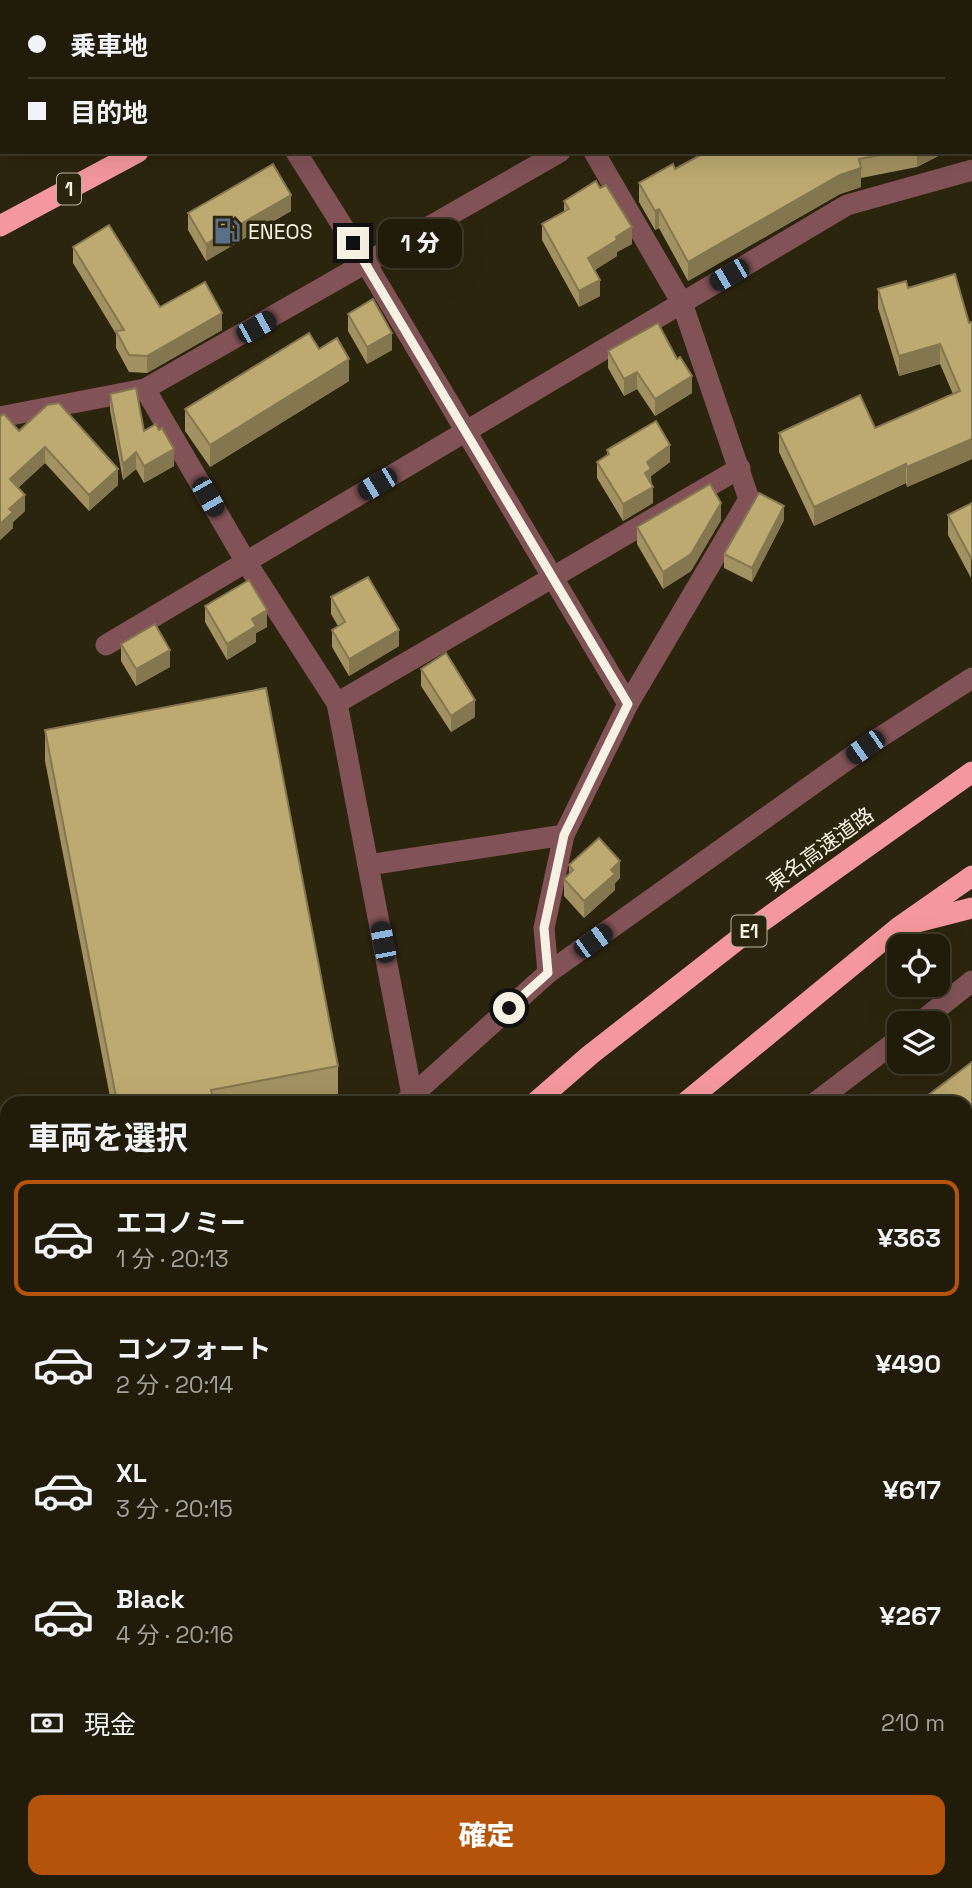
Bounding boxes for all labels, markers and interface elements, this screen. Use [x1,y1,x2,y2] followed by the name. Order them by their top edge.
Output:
[70,29,148,63] text: 乗車地
[70,96,148,130] text: 目的地
[57,174,81,204] road number: 1
[212,216,242,246] fuel station icon: ENEOS
[248,218,313,245] place label: ENEOS
[378,218,462,268] callout: 1 分
[337,227,369,259] route end
[400,228,440,258] text: 1 分
[706,255,753,295] car
[233,308,280,346] car
[354,464,401,504] car
[189,474,228,520] car
[842,726,889,768] car
[761,801,879,897] street label: 東名高速道路
[732,916,766,946] road number: E1
[369,919,398,965] car
[570,920,617,962] car
[887,934,950,1074] map controls
[887,934,950,997] button: locate
[493,992,525,1024] route start
[887,1011,950,1074] button: layers
[28,1118,188,1158] text: 車両を選択
[116,1206,246,1240] text: エコノミー
[32,1207,95,1270] icon: car
[877,1221,941,1255] text: ¥363
[116,1244,229,1274] text: 1 分 · 20:13
[116,1332,271,1366] text: コンフォート
[32,1333,95,1396] icon: car
[875,1347,941,1381] text: ¥490
[116,1370,233,1400] text: 2 分 · 20:14
[116,1456,147,1490] text: XL
[32,1459,95,1522] icon: car
[883,1473,941,1507] text: ¥617
[116,1494,233,1524] text: 3 分 · 20:15
[116,1582,185,1616] text: Black
[32,1585,95,1648] icon: car
[879,1599,941,1633] text: ¥267
[116,1620,234,1650] text: 4 分 · 20:16
[28,1704,66,1742] icon: cash
[84,1708,136,1742] text: 現金
[881,1708,945,1738] text: 210 m
[28,1795,945,1875] button: 確定

